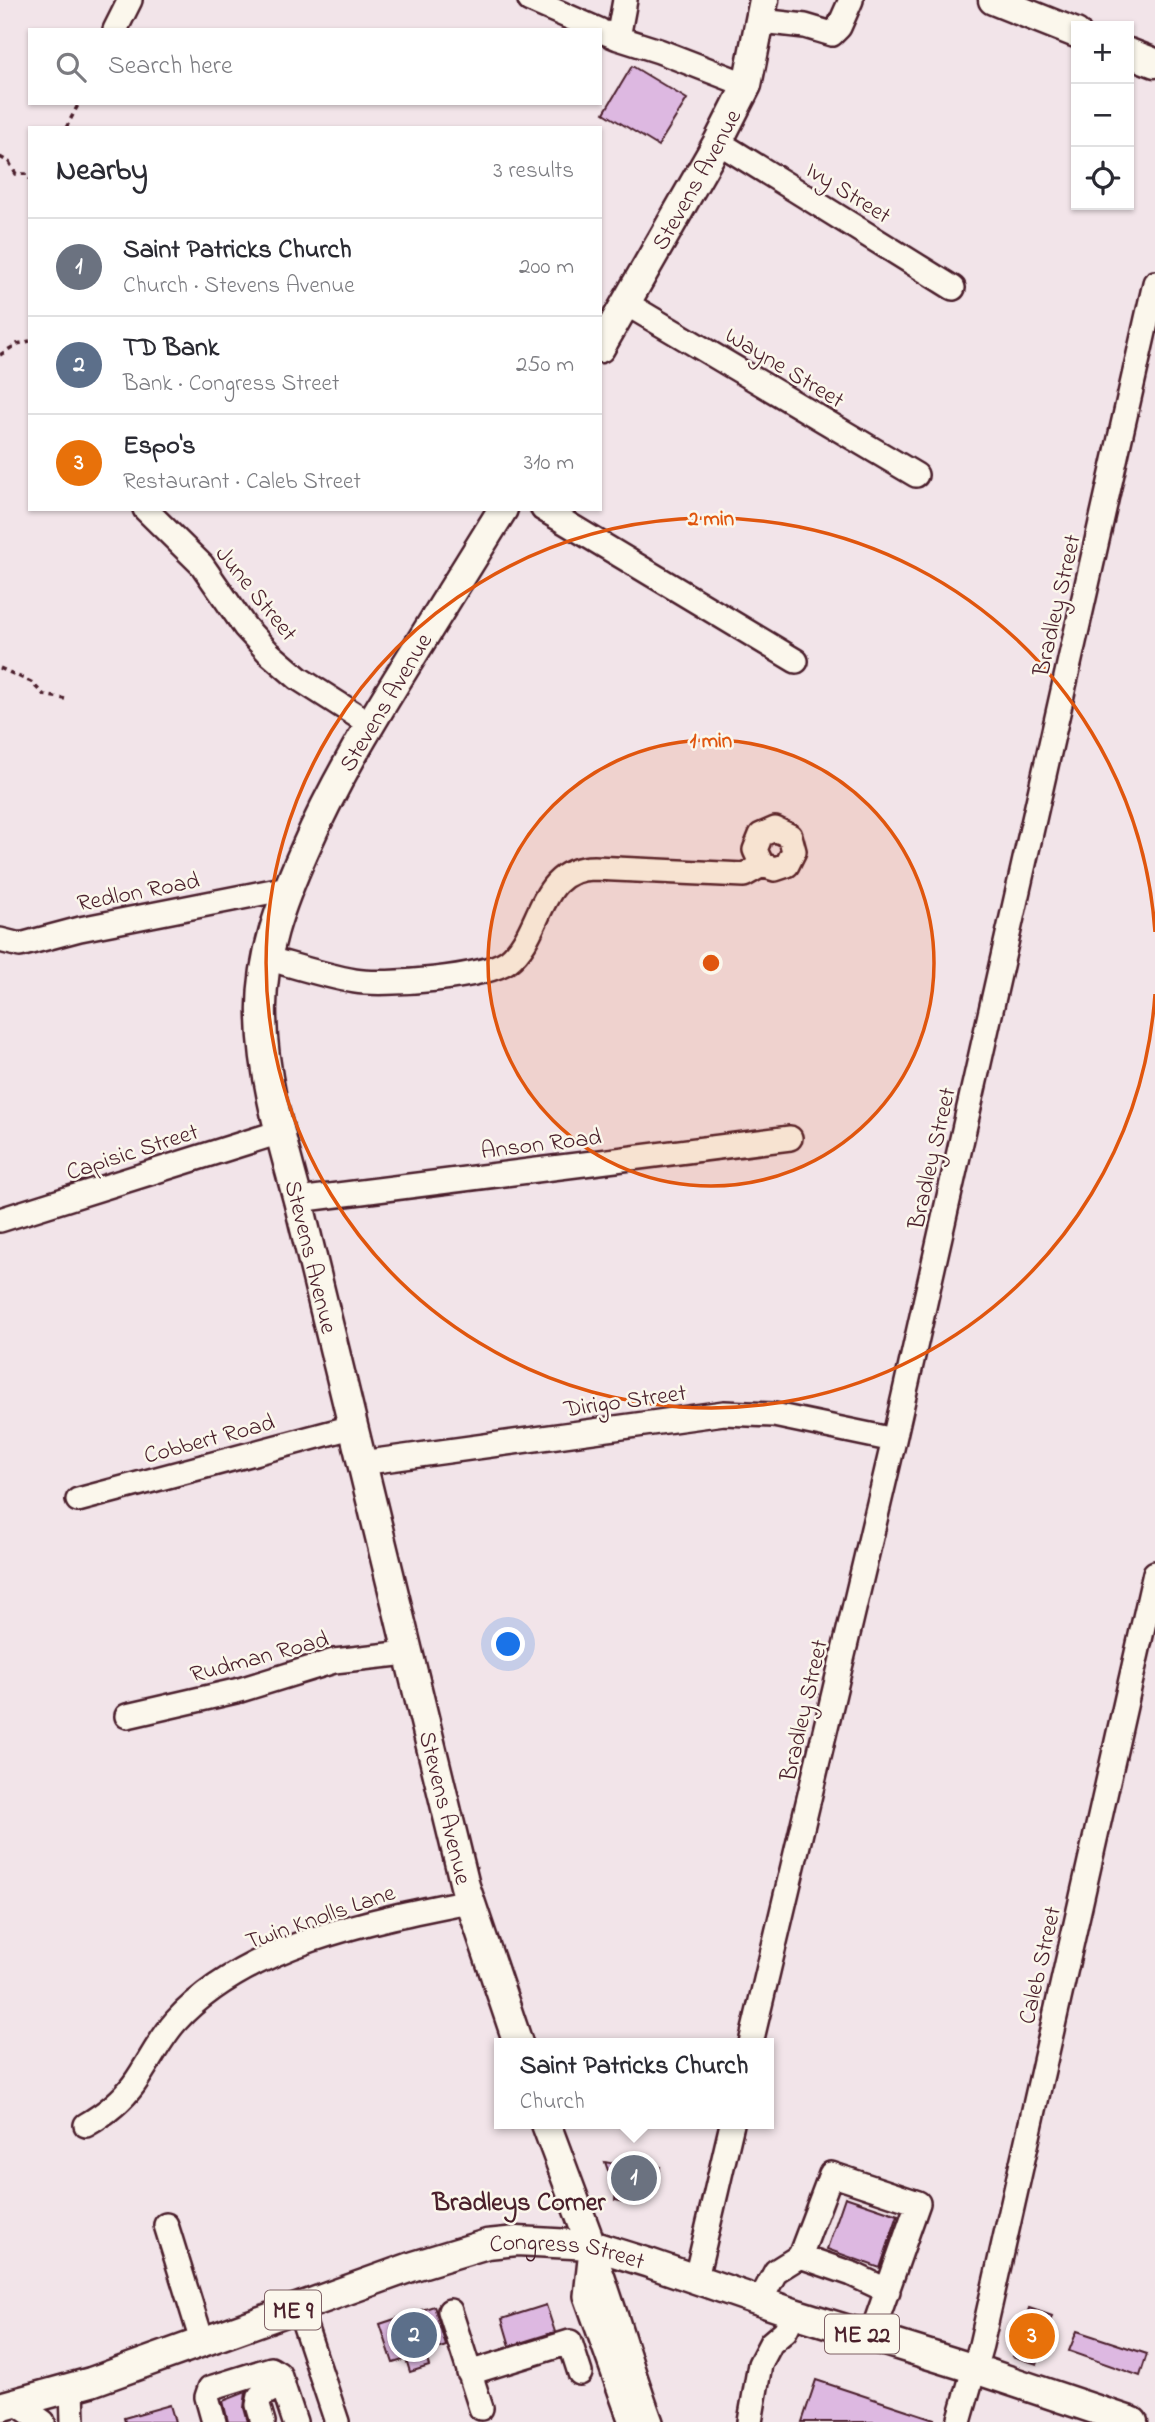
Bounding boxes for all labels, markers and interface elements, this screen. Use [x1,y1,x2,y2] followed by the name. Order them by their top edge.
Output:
[1071,21,1134,210] map controls
[1071,21,1134,84] button: +
[28,28,602,105] search box
[52,48,90,86] icon: search
[108,48,233,86] text: Search here
[1071,84,1134,147] button: −
[644,104,752,258] street label: Stevens Avenue
[1071,147,1134,210] button: locate
[56,150,148,194] text: Nearby
[798,154,897,235] street label: Ivy Street
[493,155,574,188] text: 3 results
[123,232,352,270] text: Saint Patricks Church
[75,251,83,284] text: 1
[519,251,574,284] text: 200 m
[123,270,355,303] text: Church · Stevens Avenue
[717,320,850,420] street label: Wayne Street
[123,330,219,368] text: TD Bank
[73,349,85,382] text: 2
[516,349,574,382] text: 250 m
[123,368,340,401] text: Bank · Congress Street
[123,428,196,466] text: Espo's
[74,447,84,480] text: 3
[524,447,574,480] text: 310 m
[123,466,361,499] text: Restaurant · Caleb Street
[687,505,734,535] text: 2 min
[1025,531,1093,681] street label: Bradley Street
[205,539,305,650] street label: June Street
[332,627,443,779] street label: Stevens Avenue
[690,727,732,757] text: 1 min
[74,864,203,922] street label: Redlon Road
[699,951,723,975] centre of rings
[900,1084,968,1234] street label: Bradley Street
[62,1116,203,1191] street label: Capisic Street
[479,1121,604,1170] street label: Anson Road
[273,1177,345,1338] street label: Stevens Avenue
[561,1377,689,1429] street label: Dirigo Street
[140,1406,279,1475] street label: Cobbert Road
[187,1623,333,1694] street label: Rudman Road
[491,1627,525,1661] your location
[772,1636,840,1786] street label: Bradley Street
[408,1728,479,1889] street label: Stevens Avenue
[241,1876,401,1960] street label: Twin Knolls Lane
[1011,1903,1072,2028] street label: Caleb Street
[494,2038,774,2129] popup
[520,2048,748,2086] text: Saint Patricks Church
[520,2086,585,2119] text: Church
[611,2152,657,2204] pin: 1
[432,2185,606,2223] district label: Bradleys Corner
[488,2226,649,2281] street label: Congress Street
[265,2290,321,2330] road number: ME 9
[391,2309,437,2361] pin: 2
[1009,2310,1055,2362] pin: 3
[825,2314,899,2354] road number: ME 22

